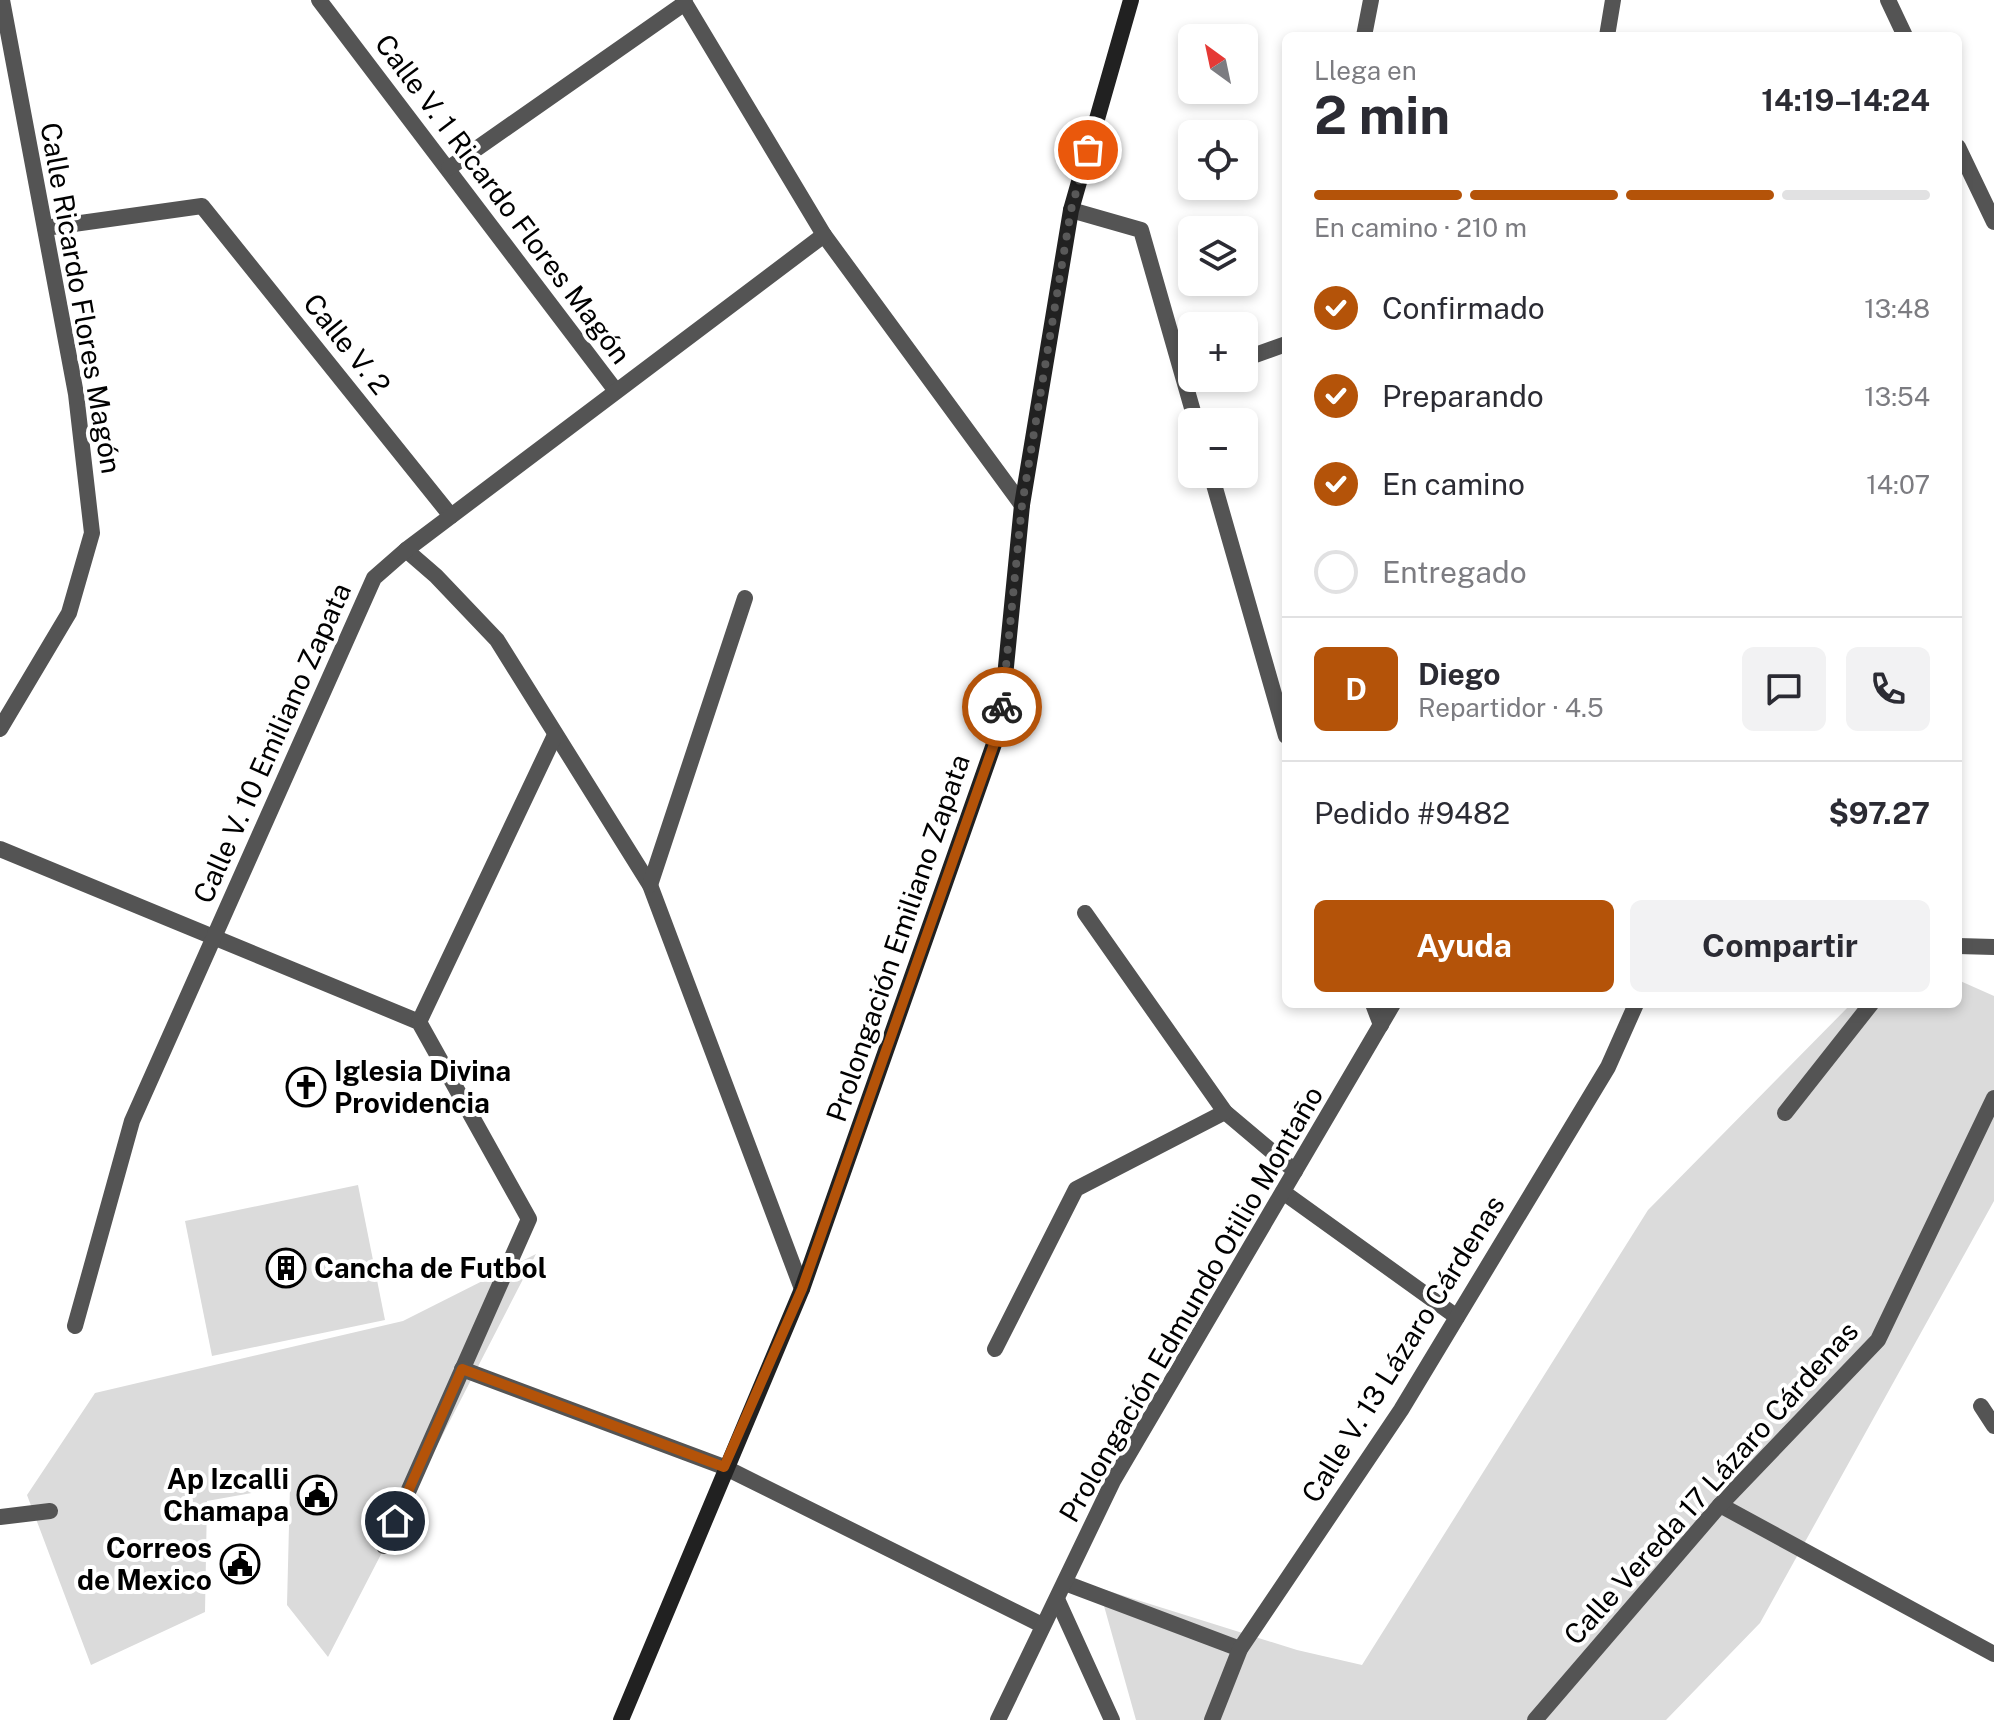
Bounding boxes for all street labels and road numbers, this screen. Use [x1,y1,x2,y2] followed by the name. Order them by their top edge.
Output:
[369,28,638,370] street label: Calle V. 1 Ricardo Flores Magón
[34,120,129,476] street label: Calle Ricardo Flores Magón
[297,287,398,400] street label: Calle V. 2
[186,578,357,908] street label: Calle V. 10 Emiliano Zapata
[819,750,976,1126] street label: Prolongación Emiliano Zapata
[1052,1080,1329,1528] street label: Prolongación Edmundo Otilio Montaño
[1294,1189,1511,1508] street label: Calle V. 13 Lázaro Cárdenas
[1557,1314,1864,1651] street label: Calle Vereda 17 Lázaro Cárdenas

